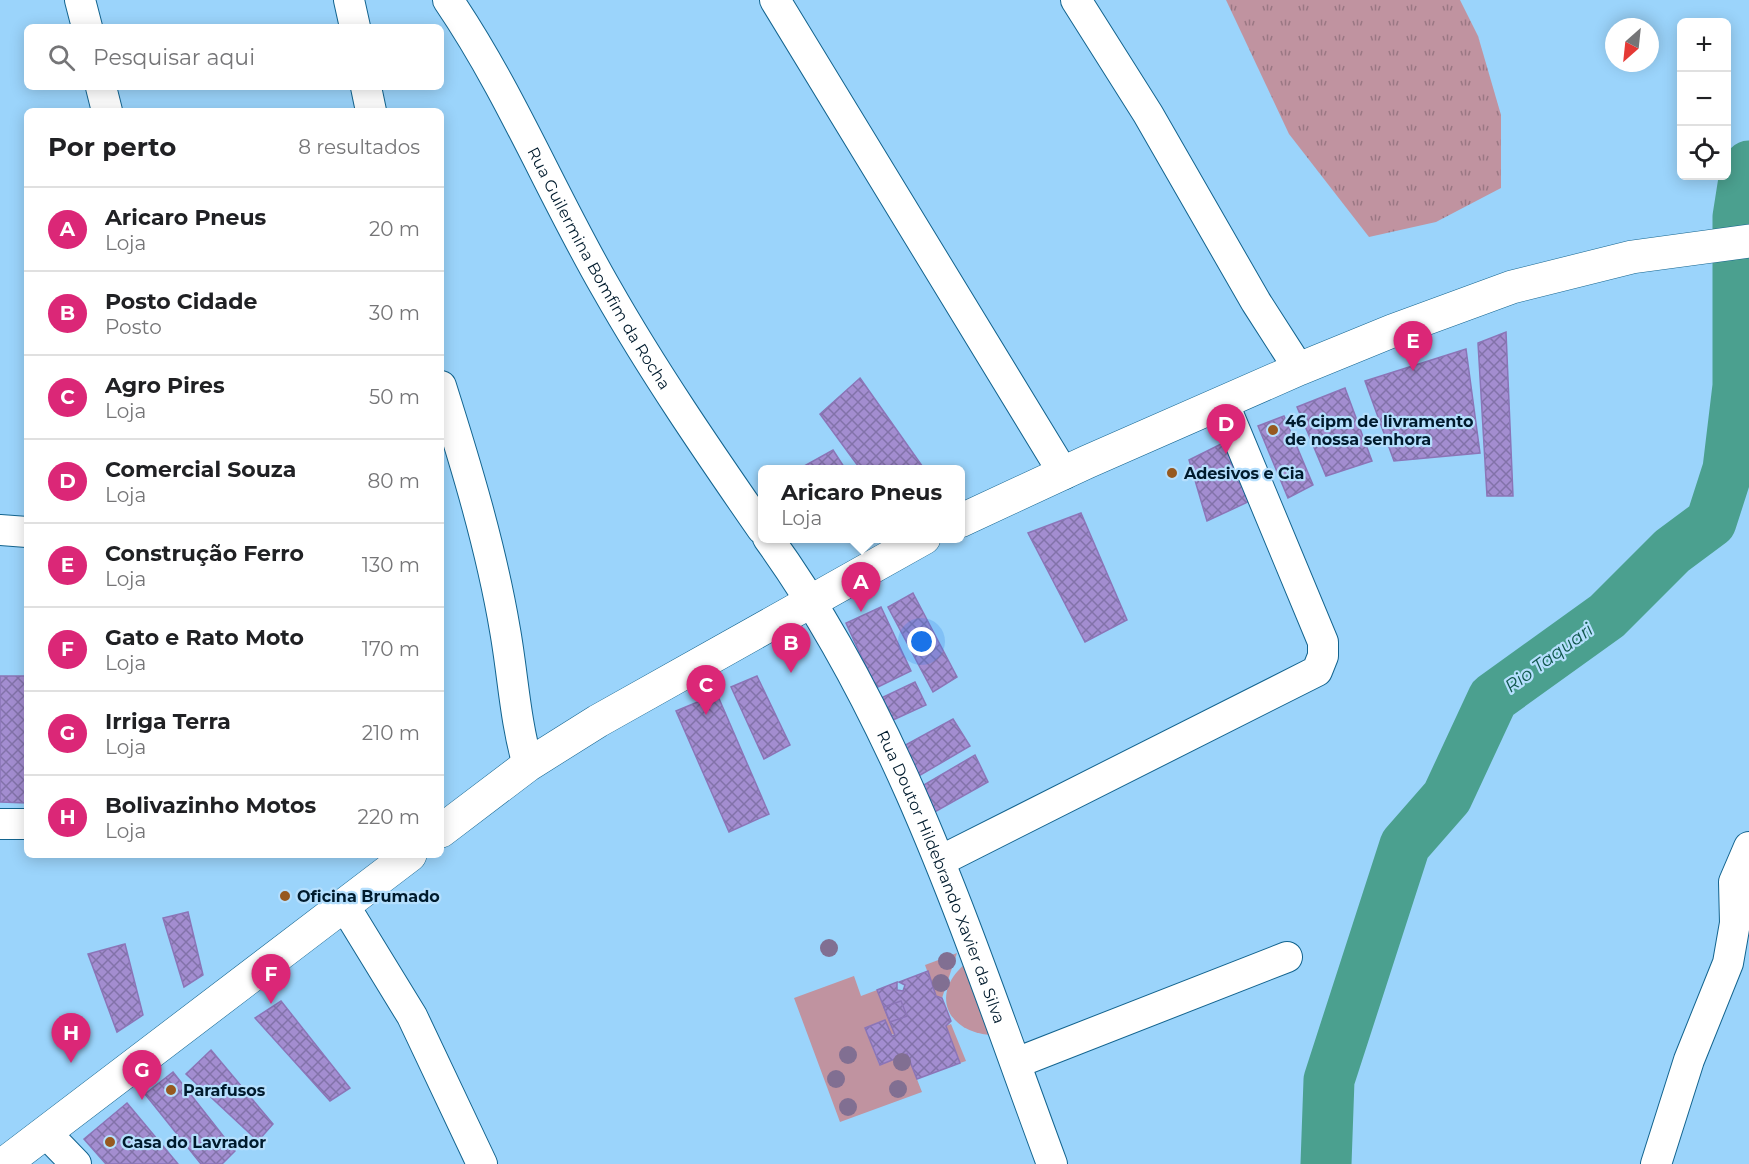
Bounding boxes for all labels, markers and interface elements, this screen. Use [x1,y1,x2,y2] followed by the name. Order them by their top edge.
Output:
[1605,18,1659,72] north arrow
[1677,18,1731,180] map controls
[1677,18,1731,72] button: +
[24,24,444,90] search box
[45,41,78,74] icon: search
[93,44,255,71] text: Pesquisar aqui
[1677,72,1731,126] button: −
[1677,126,1731,180] button: locate
[48,131,176,163] text: Por perto
[298,135,420,159] text: 8 resultados
[524,144,674,393] street label: Rua Guilermina Bomfim da Rocha
[105,204,266,231] text: Aricaro Pneus
[60,217,75,241] text: A
[369,217,420,241] text: 20 m
[105,231,146,255] text: Loja
[105,288,257,315] text: Posto Cidade
[60,301,75,325] text: B
[369,301,420,325] text: 30 m
[105,315,162,339] text: Posto
[1394,322,1432,371] pin: E
[105,372,225,399] text: Agro Pires
[60,385,75,409] text: C
[369,385,420,409] text: 50 m
[105,399,146,423] text: Loja
[1206,404,1246,454] pin: D
[1285,412,1474,449] place label: 46 cipm de livramento de nossa senhora
[1266,423,1280,437] marker: 46 cipm de livramento de nossa senhora
[105,456,296,483] text: Comercial Souza
[1183,464,1304,483] place label: Adesivos e Cia
[758,465,965,543] popup
[1165,466,1179,480] marker: Adesivos e Cia
[59,469,76,493] text: D
[368,469,420,493] text: 80 m
[781,479,942,506] text: Aricaro Pneus
[105,483,146,507] text: Loja
[781,506,822,530] text: Loja
[105,540,304,567] text: Construção Ferro
[61,553,74,577] text: E
[362,553,420,577] text: 130 m
[842,562,880,612] pin: A
[105,567,146,591] text: Loja
[1501,618,1598,697] water label: Rio Taquari
[105,624,304,651] text: Gato e Rato Moto
[772,624,810,673] pin: B
[907,627,936,656] your location
[61,637,74,661] text: F
[362,637,420,661] text: 170 m
[105,651,146,675] text: Loja
[686,666,726,715] pin: C
[105,708,231,735] text: Irriga Terra
[60,721,75,745] text: G
[362,721,420,745] text: 210 m
[873,727,1009,1026] street label: Rua Doutor Hildebrando Xavier da Silva
[105,735,146,759] text: Loja
[105,792,316,819] text: Bolivazinho Motos
[59,805,76,829] text: H
[358,805,420,829] text: 220 m
[105,819,146,843] text: Loja
[297,887,440,906] place label: Oficina Brumado
[278,889,292,903] marker: Oficina Brumado
[252,954,290,1004] pin: F
[52,1014,90,1063] pin: H
[122,1050,162,1100] pin: G
[183,1081,266,1100] place label: Parafusos
[164,1083,178,1097] marker: Parafusos
[122,1133,266,1152] place label: Casa do Lavrador
[103,1135,117,1149] marker: Casa do Lavrador

